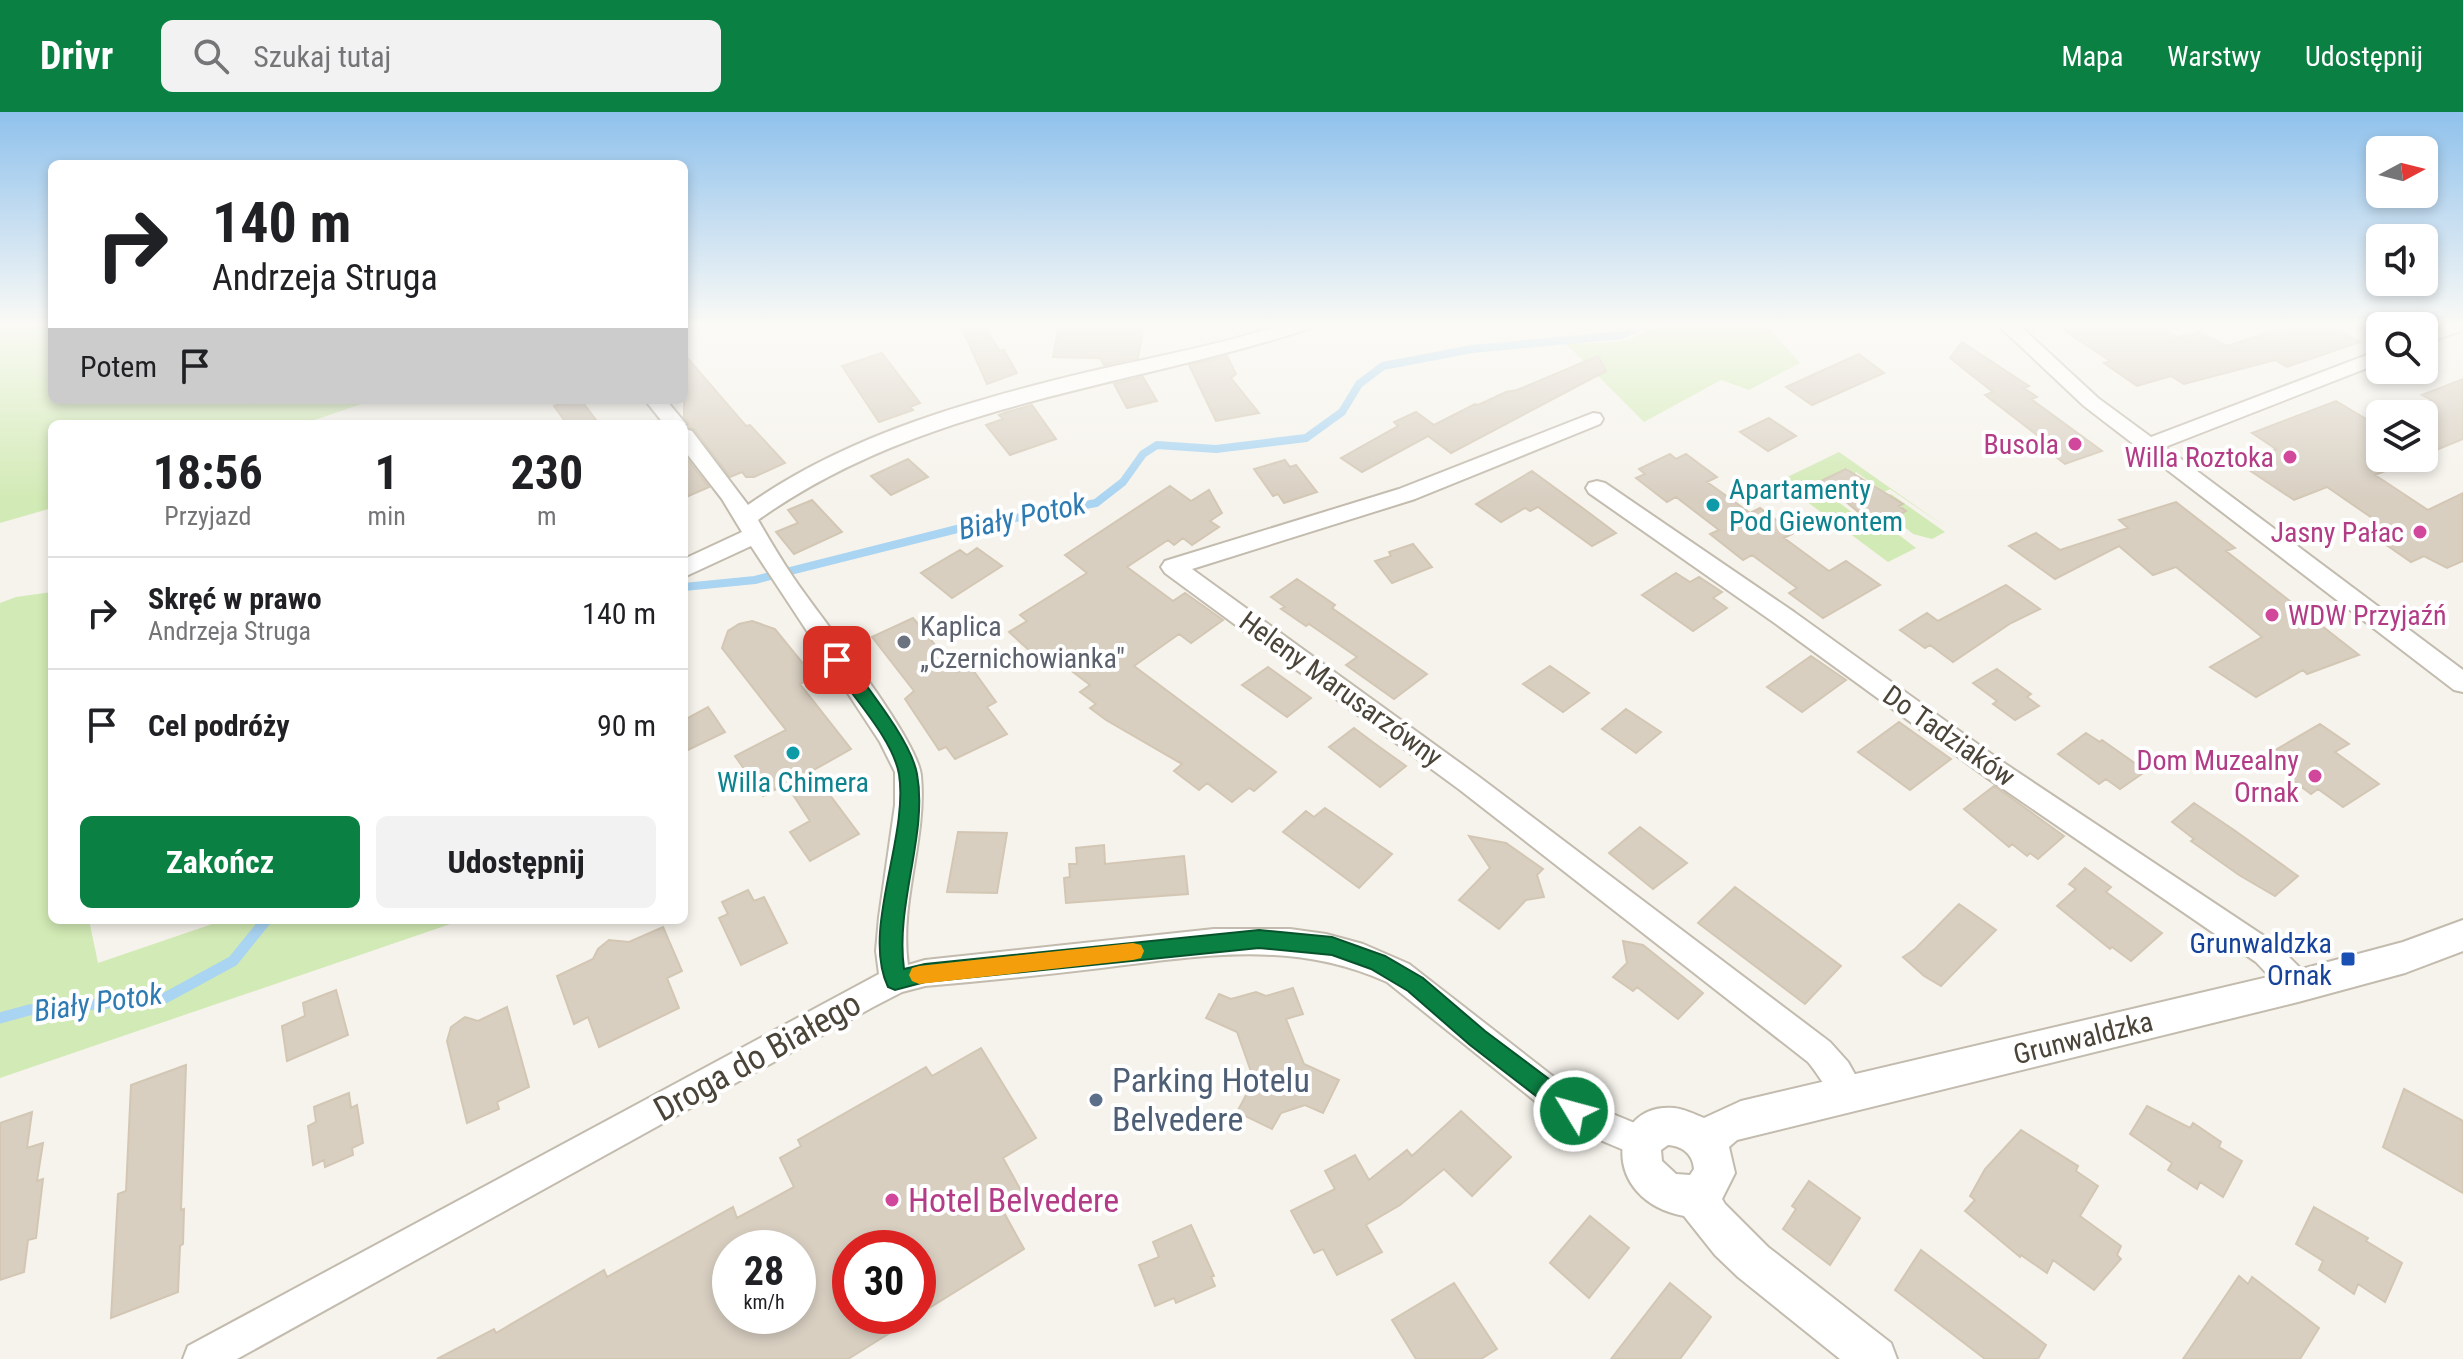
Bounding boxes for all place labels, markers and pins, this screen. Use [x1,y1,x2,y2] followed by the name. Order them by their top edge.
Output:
[1984,428,2059,461] place label: Busola
[2066,435,2084,453] marker: Busola
[2124,441,2274,474] place label: Willa Roztoka
[2281,448,2299,466] marker: Willa Roztoka
[1729,473,1903,538] place label: Apartamenty Pod Giewontem
[1704,496,1722,514] marker: Apartamenty Pod Giewontem
[2270,516,2404,549] place label: Jasny Pałac
[2411,523,2429,541] marker: Jasny Pałac
[2288,599,2447,632] place label: WDW Przyjaźń
[2263,606,2281,624] marker: WDW Przyjaźń
[920,610,1125,675] place label: Kaplica „Czernichowianka"
[803,626,871,694] pin
[895,633,913,651] marker: Kaplica „Czernichowianka"
[784,744,802,762] marker: Willa Chimera
[2137,744,2299,809] place label: Dom Muzealny Ornak
[717,766,869,799] place label: Willa Chimera
[2306,767,2324,785] marker: Dom Muzealny Ornak
[2190,927,2332,992] place label: Grunwaldzka Ornak
[2339,950,2357,968] marker: Grunwaldzka Ornak
[1112,1060,1310,1139] place label: Parking Hotelu Belvedere
[1087,1091,1105,1109] marker: Parking Hotelu Belvedere
[908,1180,1119,1220] place label: Hotel Belvedere
[883,1191,901,1209] marker: Hotel Belvedere

